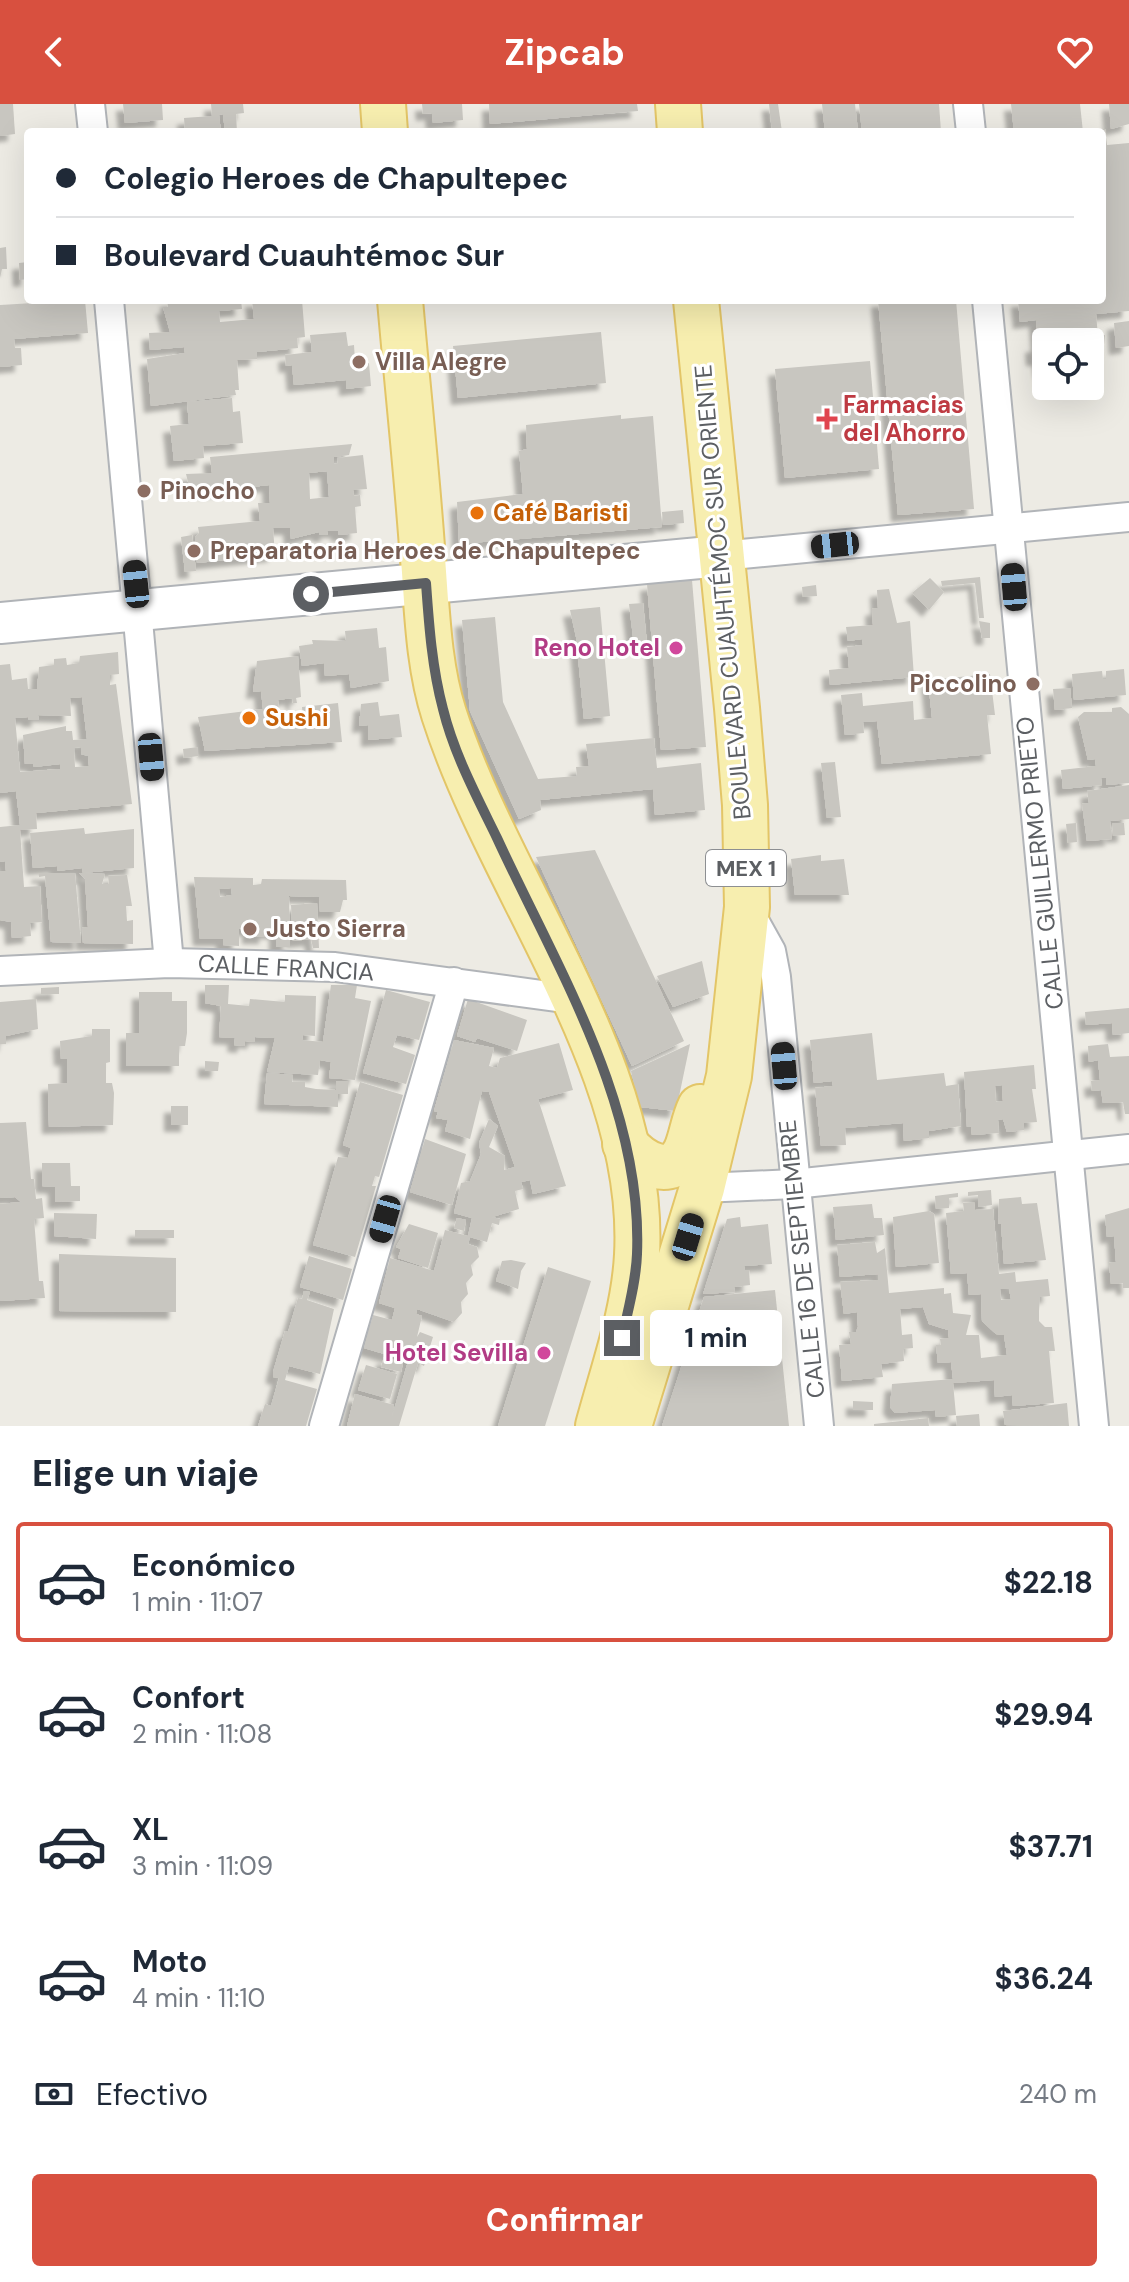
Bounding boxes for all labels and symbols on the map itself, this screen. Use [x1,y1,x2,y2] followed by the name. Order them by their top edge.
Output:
[375,346,507,377] place label: Villa Alegre
[350,353,368,371] marker: Villa Alegre
[687,363,758,821] street label: BOULEVARD CUAUHTÉMOC SUR ORIENTE
[843,389,966,448] place label: Farmacias del Ahorro
[818,410,836,428] marker: Farmacias del Ahorro
[160,475,255,506] place label: Pinocho
[135,482,153,500] marker: Pinocho
[493,497,628,528] place label: Café Baristi
[468,504,486,522] marker: Café Baristi
[810,531,860,559] car
[210,535,640,566] place label: Preparatoria Heroes de Chapultepec
[185,542,203,560] marker: Preparatoria Heroes de Chapultepec
[122,559,150,609] car
[1000,562,1028,612] car
[293,576,329,612] route start
[534,632,660,663] place label: Reno Hotel
[667,639,685,657] marker: Reno Hotel
[909,668,1017,699] place label: Piccolino
[1024,675,1042,693] marker: Piccolino
[265,702,328,733] place label: Sushi
[240,709,258,727] marker: Sushi
[1009,715,1070,1011] street label: CALLE GUILLERMO PRIETO
[137,732,165,782] car
[706,850,786,886] road number: MEX 1
[266,913,406,944] place label: Justo Sierra
[241,920,259,938] marker: Justo Sierra
[197,947,375,988] street label: CALLE FRANCIA
[770,1041,798,1091] car
[771,1118,832,1400] street label: CALLE 16 DE SEPTIEMBRE
[367,1193,403,1245] car
[670,1211,706,1263] car
[650,1310,782,1366] callout: 1 min
[604,1320,640,1356] route end
[385,1337,528,1368] place label: Hotel Sevilla
[535,1344,553,1362] marker: Hotel Sevilla

